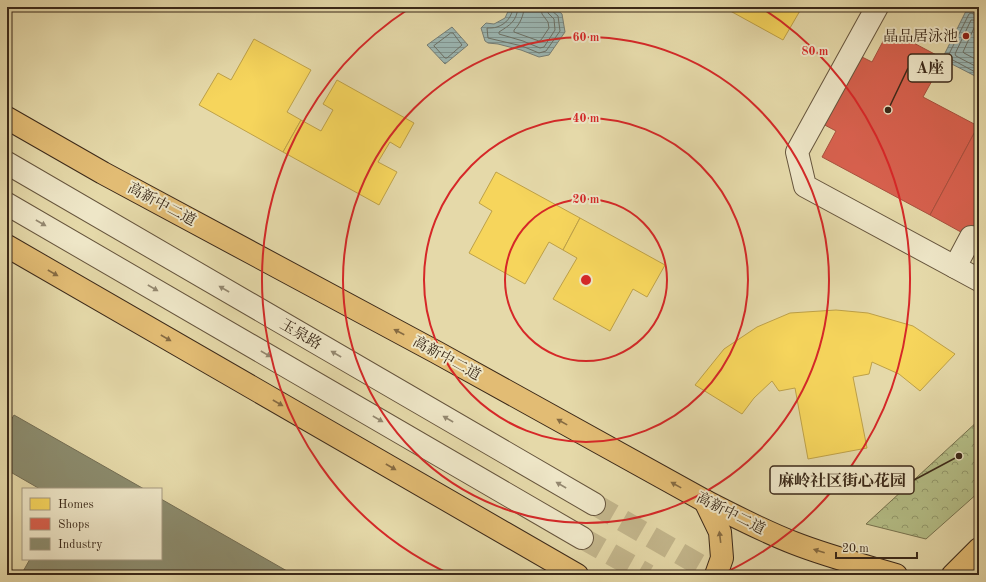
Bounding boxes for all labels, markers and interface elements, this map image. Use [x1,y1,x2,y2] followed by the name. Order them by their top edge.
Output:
[883,27,958,45] place label: 晶品居泳池
[961,31,971,41] marker: 晶品居泳池
[573,32,600,44] text: 60 m
[802,46,829,58] text: 80 m
[908,54,952,82] callout: A座
[916,58,944,77] text: A座
[573,113,600,125] text: 40 m
[125,179,199,230] street label: 高新中二道
[573,194,600,206] text: 20 m
[35,220,47,227] one-way arrow
[47,269,59,276] one-way arrow
[579,273,593,287] centre of rings
[147,285,159,292] one-way arrow
[218,285,229,292] one-way arrow
[277,316,324,353] street label: 玉泉路
[393,329,405,335] one-way arrow
[410,333,484,384] street label: 高新中二道
[160,334,171,341] one-way arrow
[260,350,272,357] one-way arrow
[331,350,341,358] one-way arrow
[272,399,284,406] one-way arrow
[372,416,384,423] one-way arrow
[442,416,454,423] one-way arrow
[556,418,568,425] one-way arrow
[385,464,397,471] one-way arrow
[770,466,914,494] callout: 麻岭社区街心花园
[778,471,906,490] text: 麻岭社区街心花园
[555,481,567,488] one-way arrow
[670,482,682,488] one-way arrow
[22,488,162,560] legend
[693,489,768,538] street label: 高新中二道
[58,499,94,511] text: Homes
[58,519,89,531] text: Shops
[717,531,723,543] one-way arrow
[836,534,917,560] scale bar
[58,539,103,551] text: Industry
[842,543,869,555] text: 20 m
[812,548,824,554] one-way arrow

